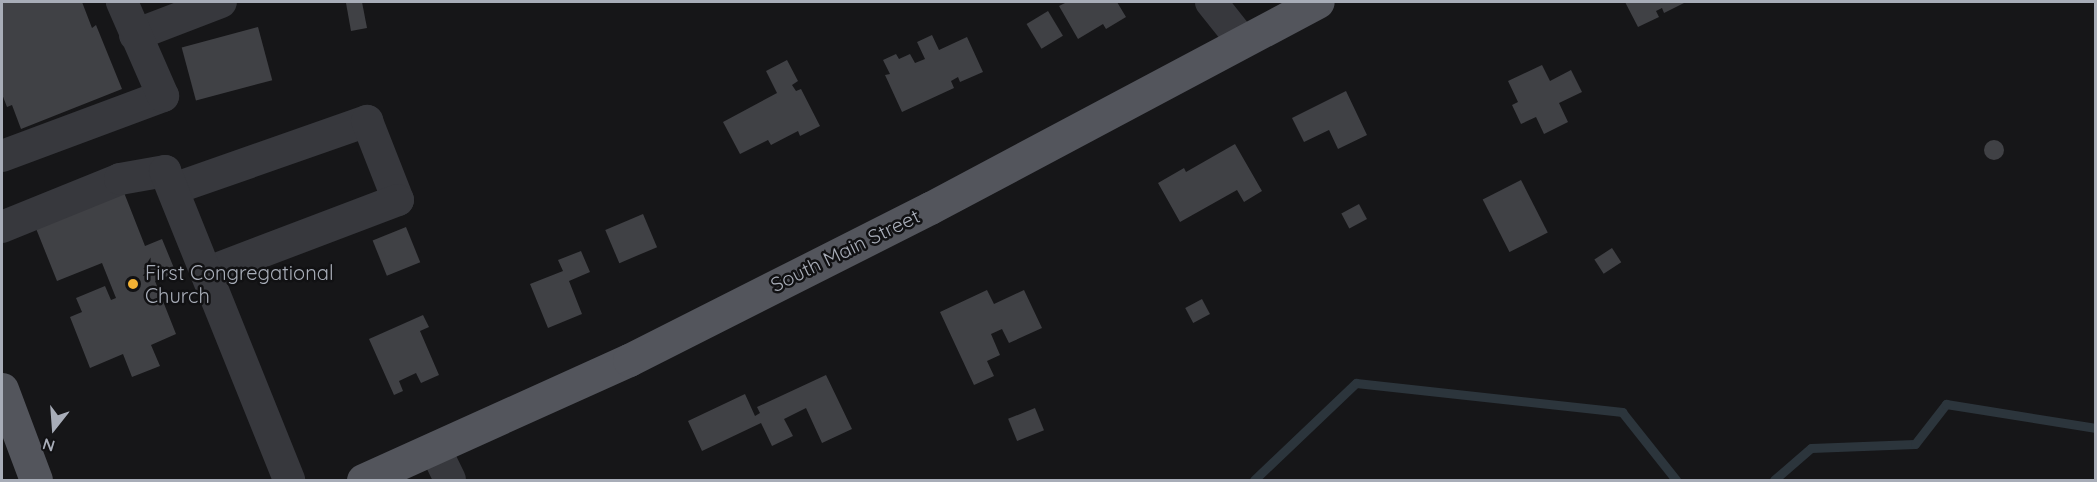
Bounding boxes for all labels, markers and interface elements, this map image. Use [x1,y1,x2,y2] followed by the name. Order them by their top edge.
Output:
[767,204,923,296] street label: South Main Street
[145,260,333,307] place label: First Congregational Church
[126,277,140,291] marker: First Congregational Church
[24,398,84,458] north arrow
[40,434,57,456] text: N

